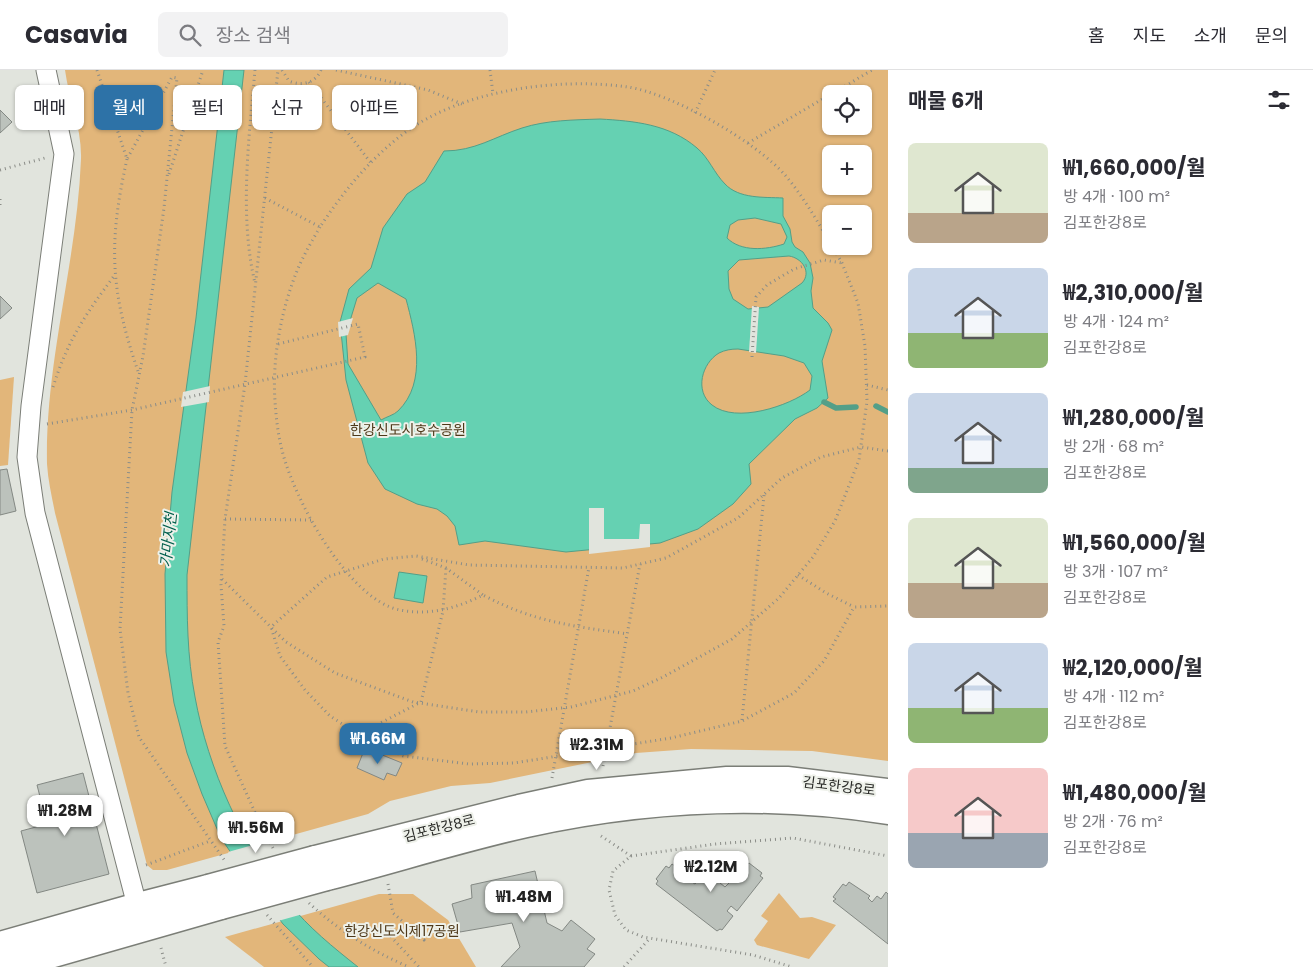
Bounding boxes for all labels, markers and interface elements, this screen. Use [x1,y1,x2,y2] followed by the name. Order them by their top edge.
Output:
[158,12,508,57] search box
[25,18,128,51] text: Casavia
[176,21,204,49] icon: search
[216,22,291,49] text: 장소 검색
[1088,23,1105,48] text: 홈
[1133,23,1166,48] text: 지도
[1194,23,1227,48] text: 소개
[1255,23,1288,48] text: 문의
[15,85,84,130] chip: 매매
[94,85,163,130] chip: 월세
[173,85,242,130] chip: 필터
[252,85,322,130] chip: 신규
[332,85,417,130] chip: 아파트
[822,85,872,255] map controls
[822,85,872,135] button: locate
[908,86,984,115] text: 매물 6개
[1265,86,1293,114] icon: filters
[822,145,872,195] button: +
[1063,153,1206,182] text: ₩1,660,000/월
[948,163,1008,223] icon: home
[1063,185,1170,208] text: 방 4개 · 100 m²
[822,205,872,255] button: −
[1063,211,1147,234] text: 김포한강8로
[1063,278,1204,307] text: ₩2,310,000/월
[948,288,1008,348] icon: home
[1063,310,1169,333] text: 방 4개 · 124 m²
[1063,336,1147,359] text: 김포한강8로
[1063,403,1205,432] text: ₩1,280,000/월
[948,413,1008,473] icon: home
[350,420,466,440] park label: 한강신도시호수공원
[1063,435,1164,458] text: 방 2개 · 68 m²
[1063,461,1147,484] text: 김포한강8로
[155,509,182,569] water label: 가마지천
[1063,528,1206,557] text: ₩1,560,000/월
[948,538,1008,598] icon: home
[1063,560,1168,583] text: 방 3개 · 107 m²
[1063,586,1147,609] text: 김포한강8로
[1063,653,1203,682] text: ₩2,120,000/월
[948,663,1008,723] icon: home
[1063,685,1164,708] text: 방 4개 · 112 m²
[1063,711,1147,734] text: 김포한강8로
[337,722,419,765] pin: ₩1.66M
[350,727,406,750] text: ₩1.66M
[556,728,638,771] pin: ₩2.31M
[570,733,624,756] text: ₩2.31M
[801,772,877,800] street label: 김포한강8로
[1063,778,1207,807] text: ₩1,480,000/월
[948,788,1008,848] icon: home
[24,794,106,837] pin: ₩1.28M
[38,799,92,822] text: ₩1.28M
[401,809,477,847] street label: 김포한강8로
[1063,810,1163,833] text: 방 2개 · 76 m²
[215,812,297,854] pin: ₩1.56M
[228,816,284,839] text: ₩1.56M
[1063,836,1147,859] text: 김포한강8로
[670,850,752,893] pin: ₩2.12M
[685,855,737,878] text: ₩2.12M
[483,880,565,923] pin: ₩1.48M
[496,885,552,908] text: ₩1.48M
[344,921,460,941] park label: 한강신도시제17공원

